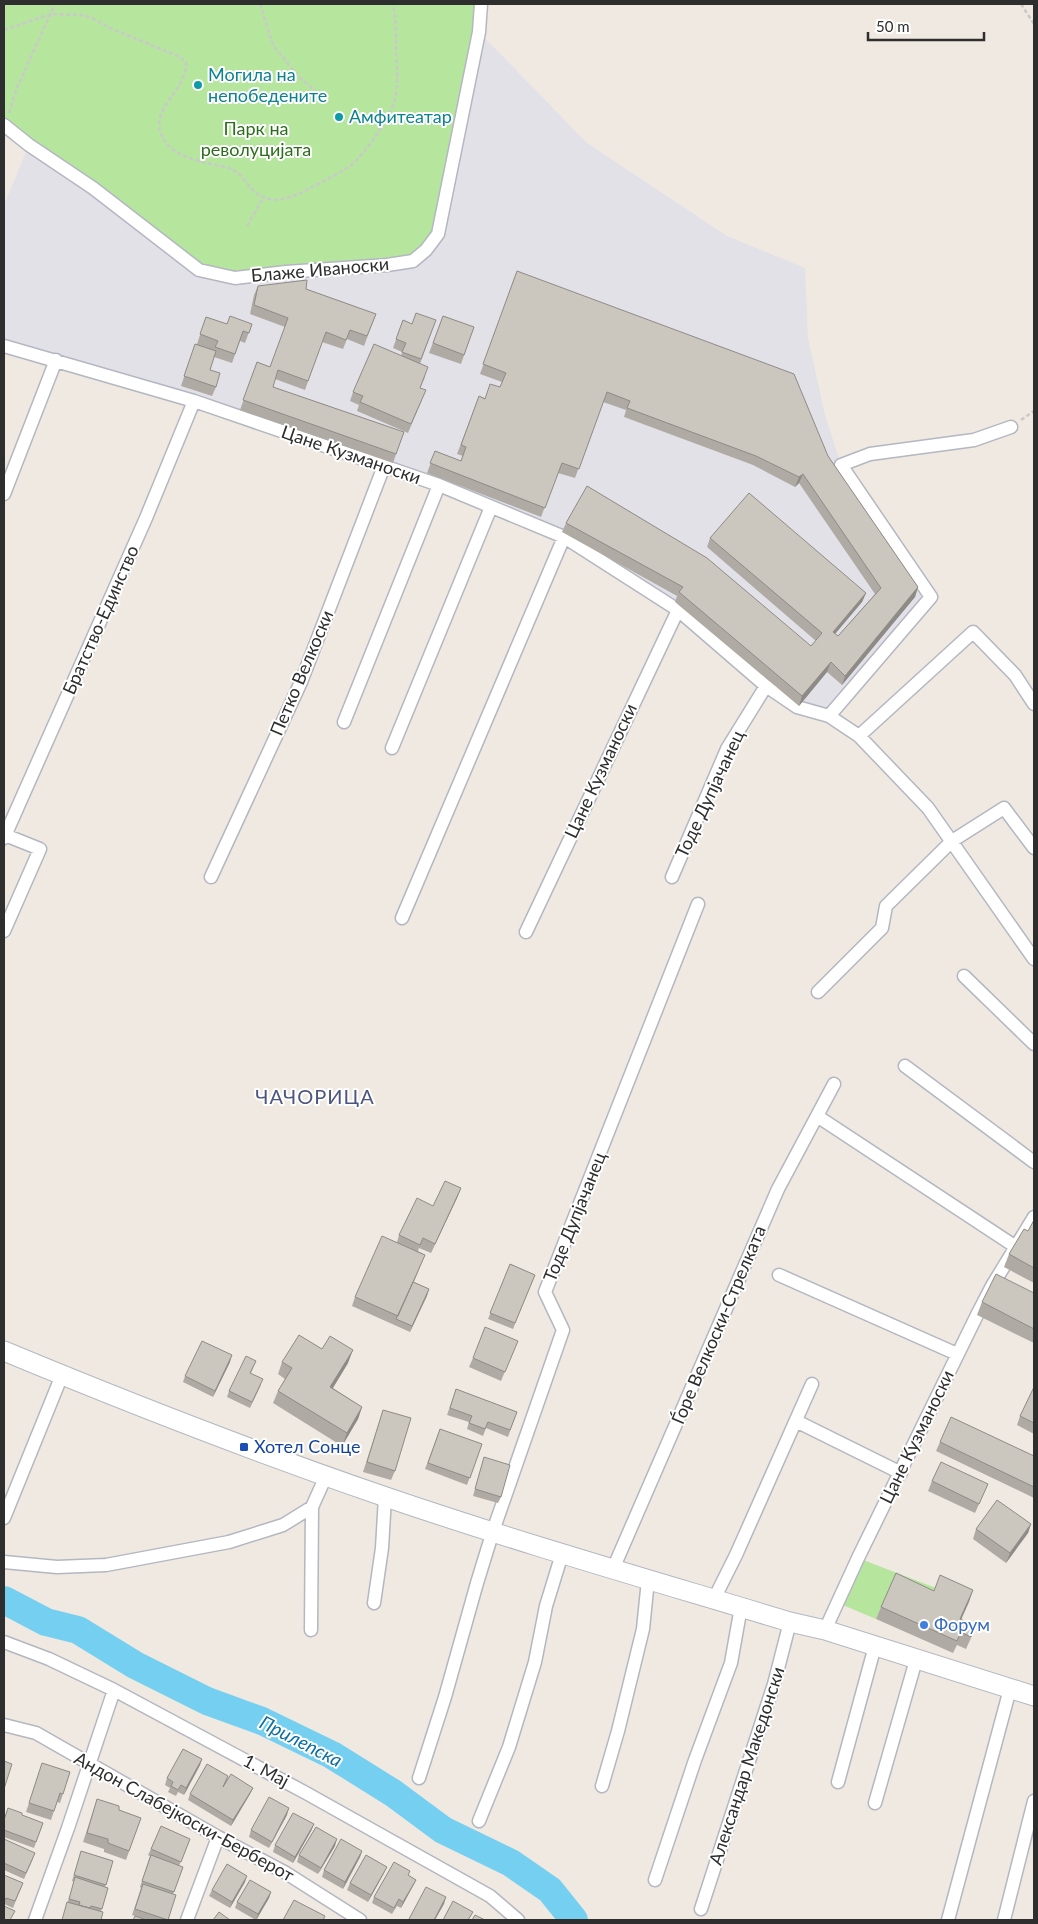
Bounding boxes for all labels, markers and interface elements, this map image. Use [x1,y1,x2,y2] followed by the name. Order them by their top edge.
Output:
[868,10,984,42] scale bar
[876,17,910,35] text: 50 m
[208,63,327,106] place label: Могила на непобедените
[192,79,204,91] marker: Могила на непобедените
[349,105,452,127] place label: Амфитеатар
[333,111,345,123] marker: Амфитеатар
[201,117,311,160] park label: Парк на револуцијата
[250,252,390,286] street label: Блаже Иваноски
[279,420,424,488] street label: Цане Кузманоски
[57,542,143,698] street label: Братство-Единство
[265,607,337,739] street label: Петко Велкоски
[559,700,641,841] street label: Цане Кузманоски
[670,726,748,861] street label: Тоде Дупјачанец
[255,1084,375,1108] district label: ЧАЧОРИЦА
[538,1148,610,1285] street label: Тоде Дупјачанец
[666,1222,770,1427] street label: Ѓоре Велкоски-Стрелката
[874,1366,958,1507] street label: Цане Кузманоски
[254,1435,361,1457] place label: Хотел Сонце
[238,1441,250,1453] marker: Хотел Сонце
[934,1613,990,1635] place label: Форум
[918,1619,930,1631] marker: Форум
[704,1664,789,1868] street label: Александар Македонски
[256,1710,346,1771] water label: Прилепска
[71,1746,298,1886] street label: Андон Слабејкоски-Берберот
[240,1749,293,1791] street label: 1. Мај

